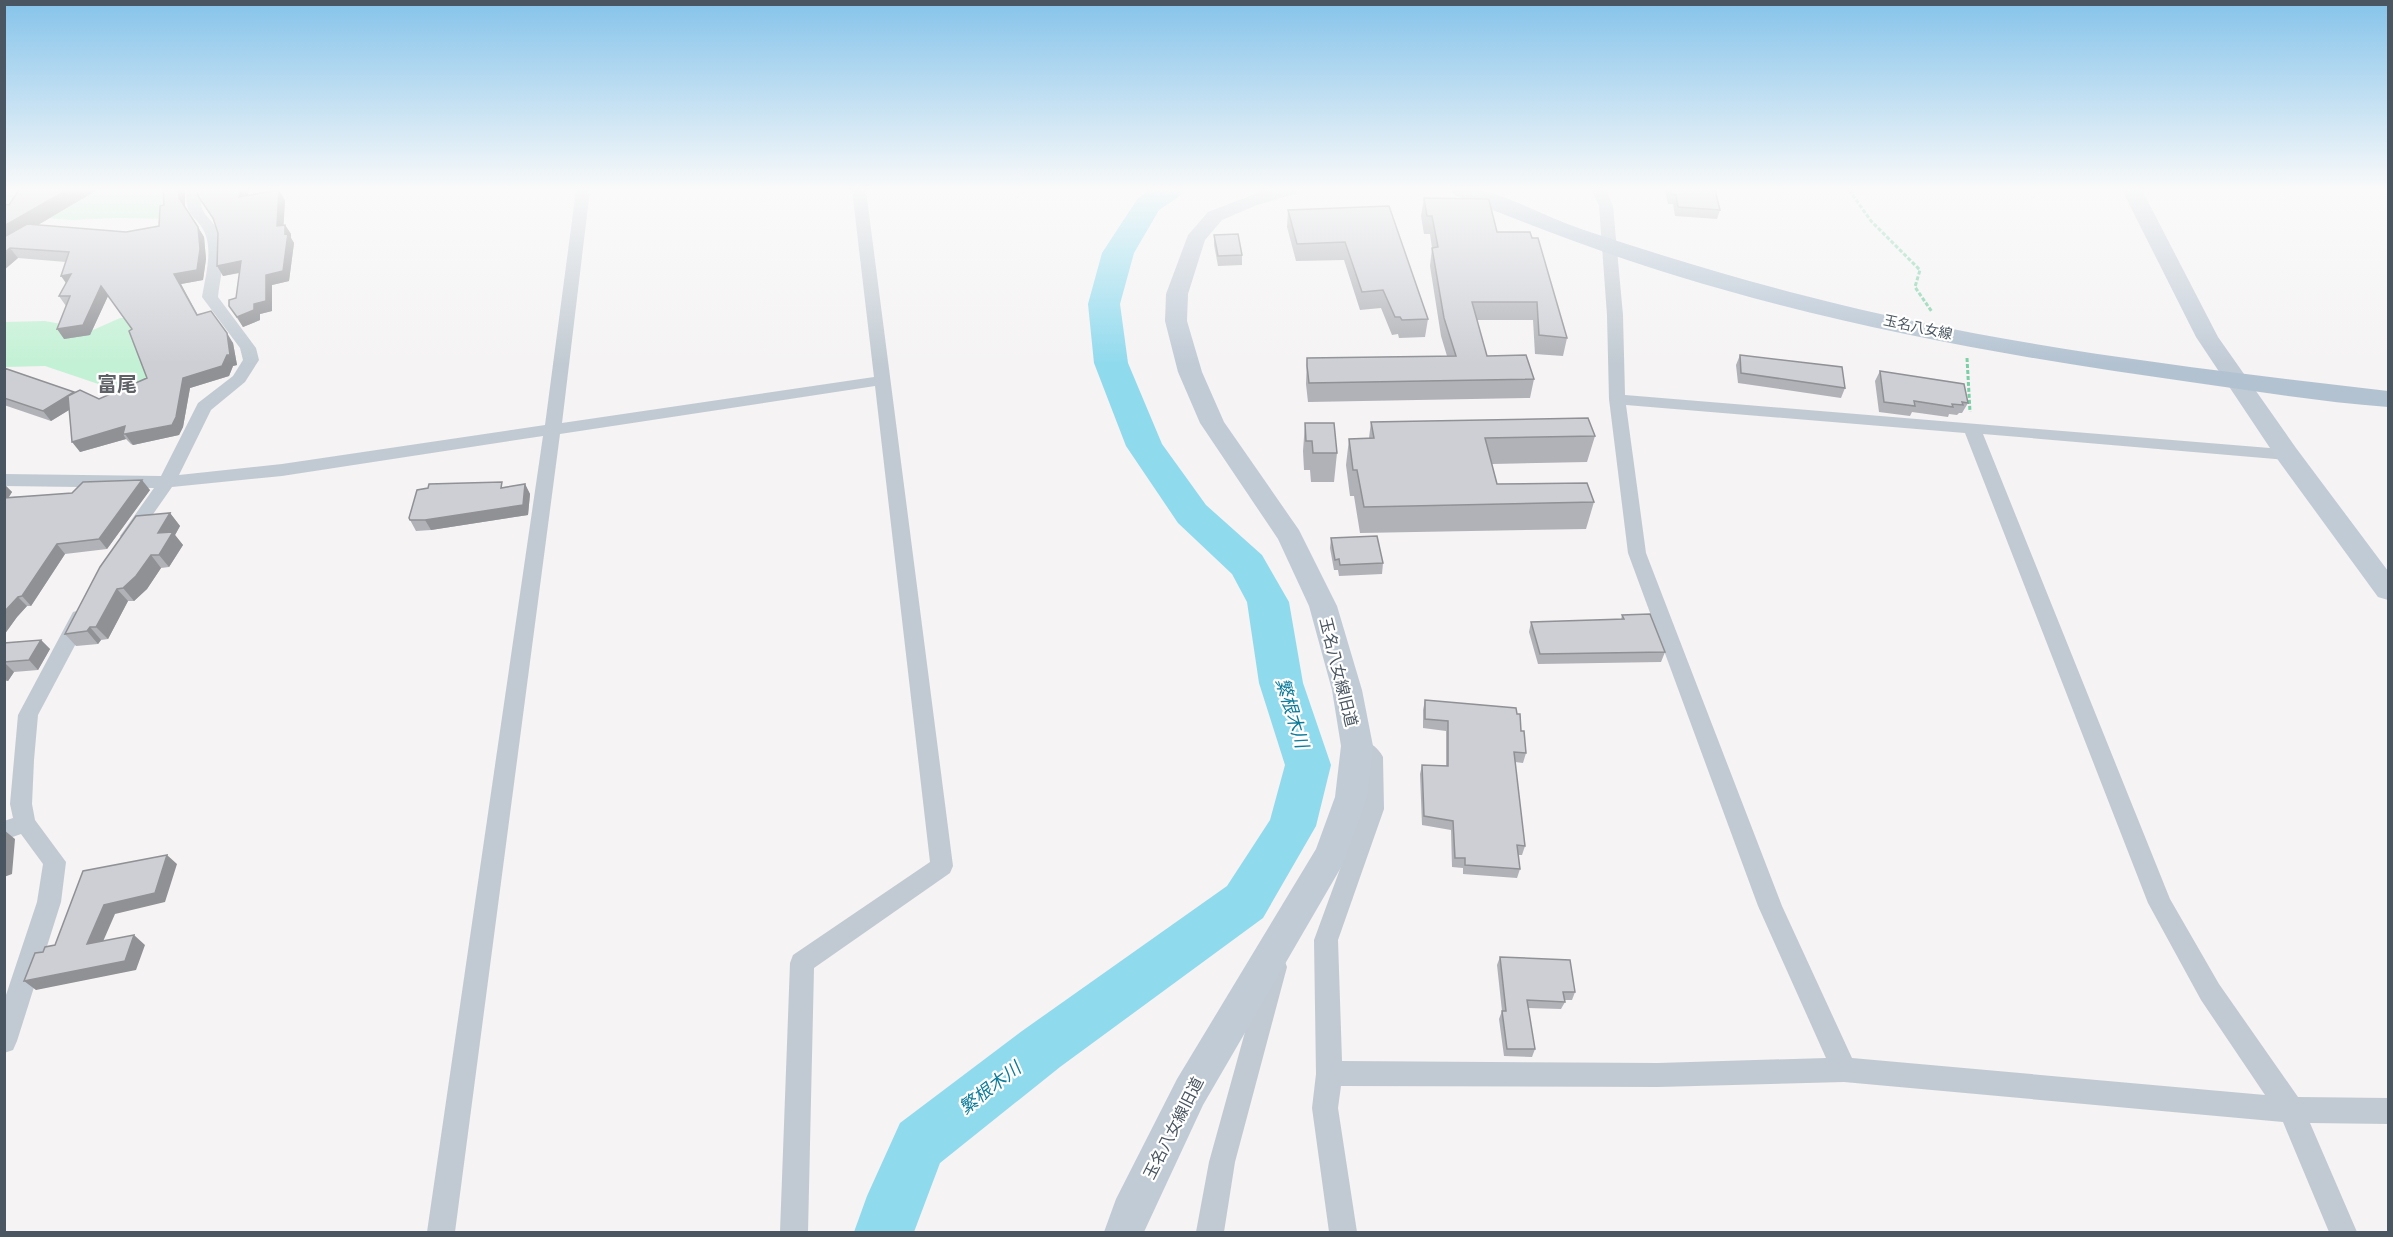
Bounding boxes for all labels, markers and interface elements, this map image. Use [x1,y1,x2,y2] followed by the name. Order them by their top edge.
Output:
[1882,312,1954,343] street label: 玉名八女線
[97,372,137,396] district label: 富尾
[1316,615,1361,729] street label: 玉名八女線旧道
[1271,675,1314,753] water label: 繁根木川
[955,1056,1027,1119] water label: 繁根木川
[1140,1074,1207,1182] street label: 玉名八女線旧道

